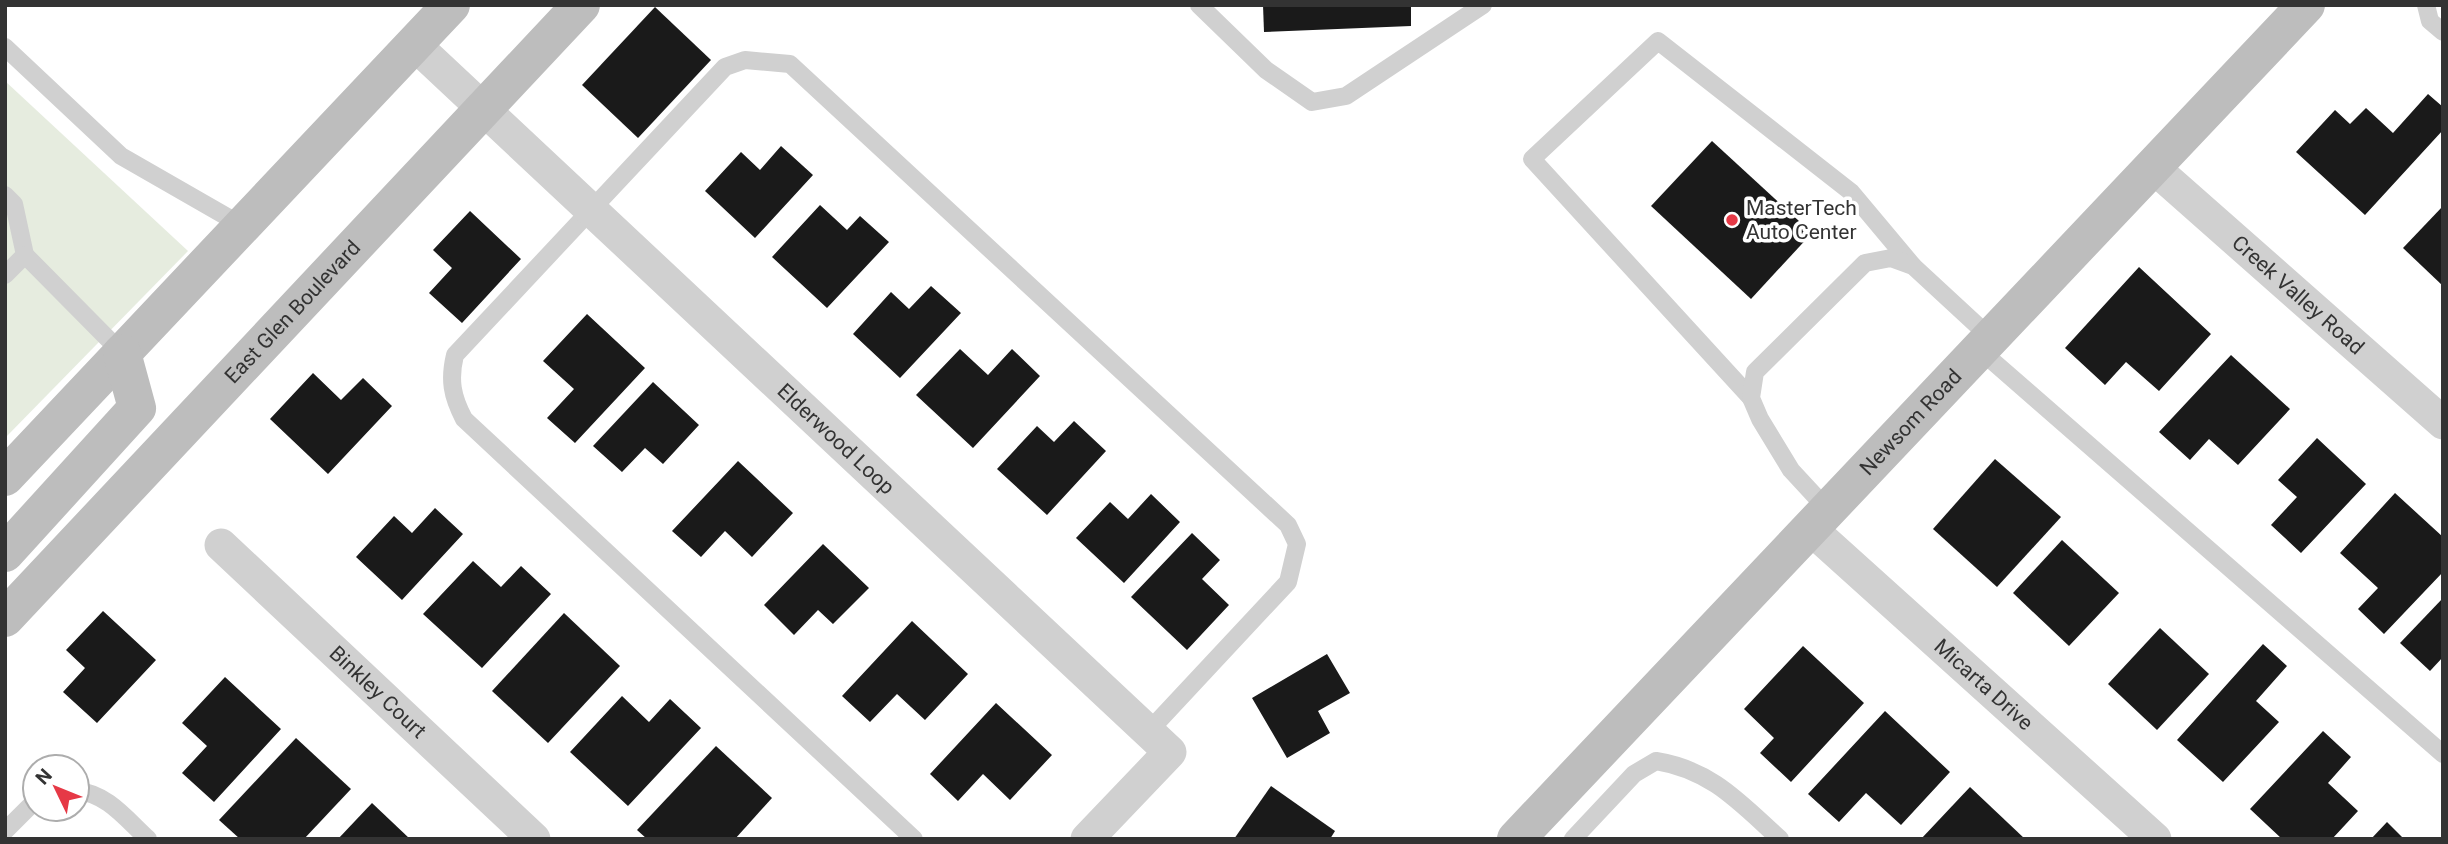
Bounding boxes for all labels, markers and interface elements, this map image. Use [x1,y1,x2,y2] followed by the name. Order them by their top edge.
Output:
[1746,196,1857,244] place label: MasterTech Auto Center
[1724,212,1740,228] marker: MasterTech Auto Center
[2227,231,2369,360] street label: Creek Valley Road
[220,236,365,388] street label: East Glen Boulevard
[1855,364,1966,480] street label: Newsom Road
[772,379,899,500] street label: Elderwood Loop
[1929,634,2038,735] street label: Micarta Drive
[324,641,431,743] street label: Binkley Court
[21,753,91,823] north arrow
[31,764,57,789] text: N

